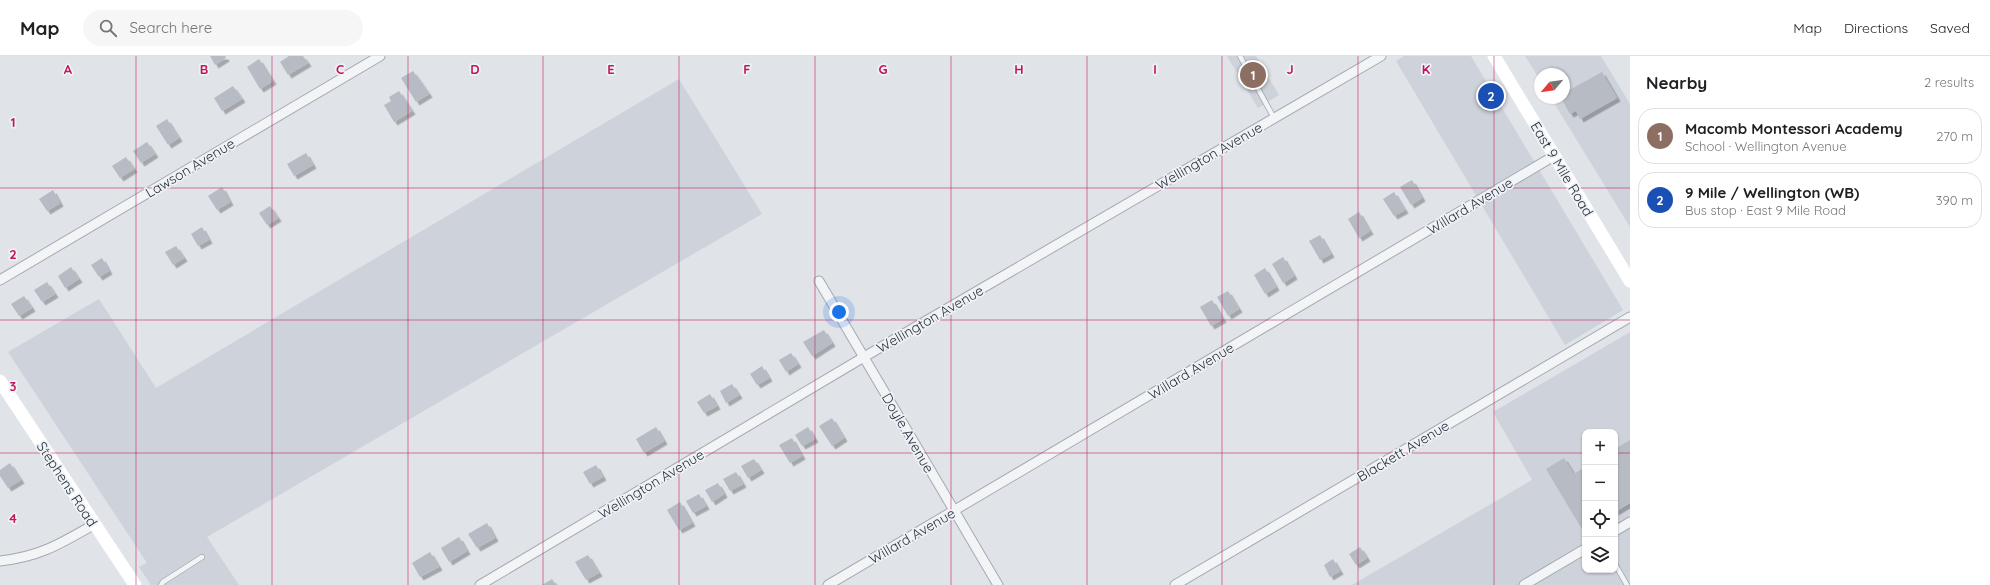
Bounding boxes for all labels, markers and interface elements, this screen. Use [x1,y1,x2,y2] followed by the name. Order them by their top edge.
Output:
[83,10,363,46] search box
[20,16,59,40] text: Map
[97,17,119,39] icon: search
[129,18,212,37] text: Search here
[1793,19,1822,37] text: Map
[1844,19,1908,37] text: Directions
[1930,19,1970,37] text: Saved
[1240,60,1266,90] pin: 1
[64,61,73,77] text: A
[200,61,208,77] text: B
[336,61,344,77] text: C
[470,61,480,77] text: D
[607,61,615,77] text: E
[743,61,751,77] text: F
[878,61,888,77] text: G
[1014,61,1024,77] text: H
[1153,61,1157,77] text: I
[1286,61,1294,77] text: J
[1422,61,1431,77] text: K
[1534,68,1570,104] north arrow
[1646,72,1707,93] text: Nearby
[1924,74,1974,90] text: 2 results
[1478,81,1504,111] pin: 2
[10,114,16,130] text: 1
[1152,118,1266,194] street label: Wellington Avenue
[1527,118,1597,220] street label: East 9 Mile Road
[1685,119,1903,138] text: Macomb Montessori Academy
[1657,128,1663,144] text: 1
[1936,128,1973,144] text: 270 m
[142,134,238,202] street label: Lawson Avenue
[1685,138,1847,154] text: School · Wellington Avenue
[1424,173,1516,239] street label: Willard Avenue
[1685,183,1859,202] text: 9 Mile / Wellington (WB)
[1656,192,1664,208] text: 2
[1936,192,1973,208] text: 390 m
[1685,202,1846,218] text: Bus stop · East 9 Mile Road
[9,246,17,262] text: 2
[873,281,987,357] street label: Wellington Avenue
[829,302,849,322] your location
[1145,338,1237,404] street label: Willard Avenue
[10,378,17,394] text: 3
[878,390,938,476] street label: Doyle Avenue
[1354,416,1452,486] street label: Blackett Avenue
[1582,429,1618,573] map controls
[1582,429,1618,465] button: +
[33,438,101,530] street label: Stephens Road
[595,445,707,523] street label: Wellington Avenue
[1582,465,1618,501] button: −
[1582,501,1618,537] button: locate
[866,504,958,568] street label: Willard Avenue
[9,510,17,526] text: 4
[1582,537,1618,573] button: layers

